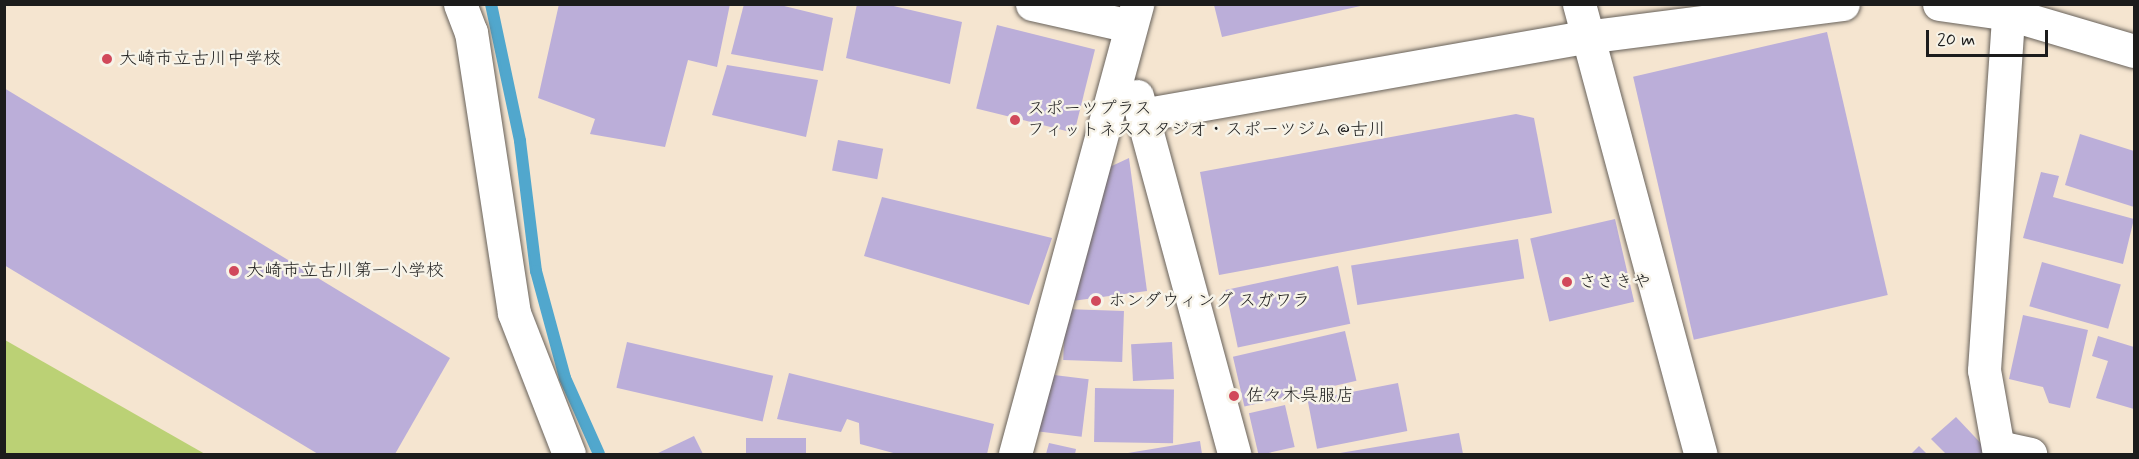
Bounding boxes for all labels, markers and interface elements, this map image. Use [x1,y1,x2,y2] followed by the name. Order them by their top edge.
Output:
[1929,18,2050,56] scale bar
[1937,28,1975,52] text: 20 m
[119,48,281,70] place label: 大崎市立古川中学校
[100,52,114,66] marker: 大崎市立古川中学校
[1027,99,1387,142] place label: スポーツプラス フィットネススタジオ・スポーツジム @古川
[1008,113,1022,127] marker: スポーツプラス フィットネススタジオ・スポーツジム @古川
[246,260,444,282] place label: 大崎市立古川第一小学校
[227,264,241,278] marker: 大崎市立古川第一小学校
[1579,271,1651,293] place label: ささきや
[1560,275,1574,289] marker: ささきや
[1108,290,1311,312] place label: ホンダウィング スガワラ
[1089,294,1103,308] marker: ホンダウィング スガワラ
[1246,385,1354,407] place label: 佐々木呉服店
[1227,389,1241,403] marker: 佐々木呉服店

